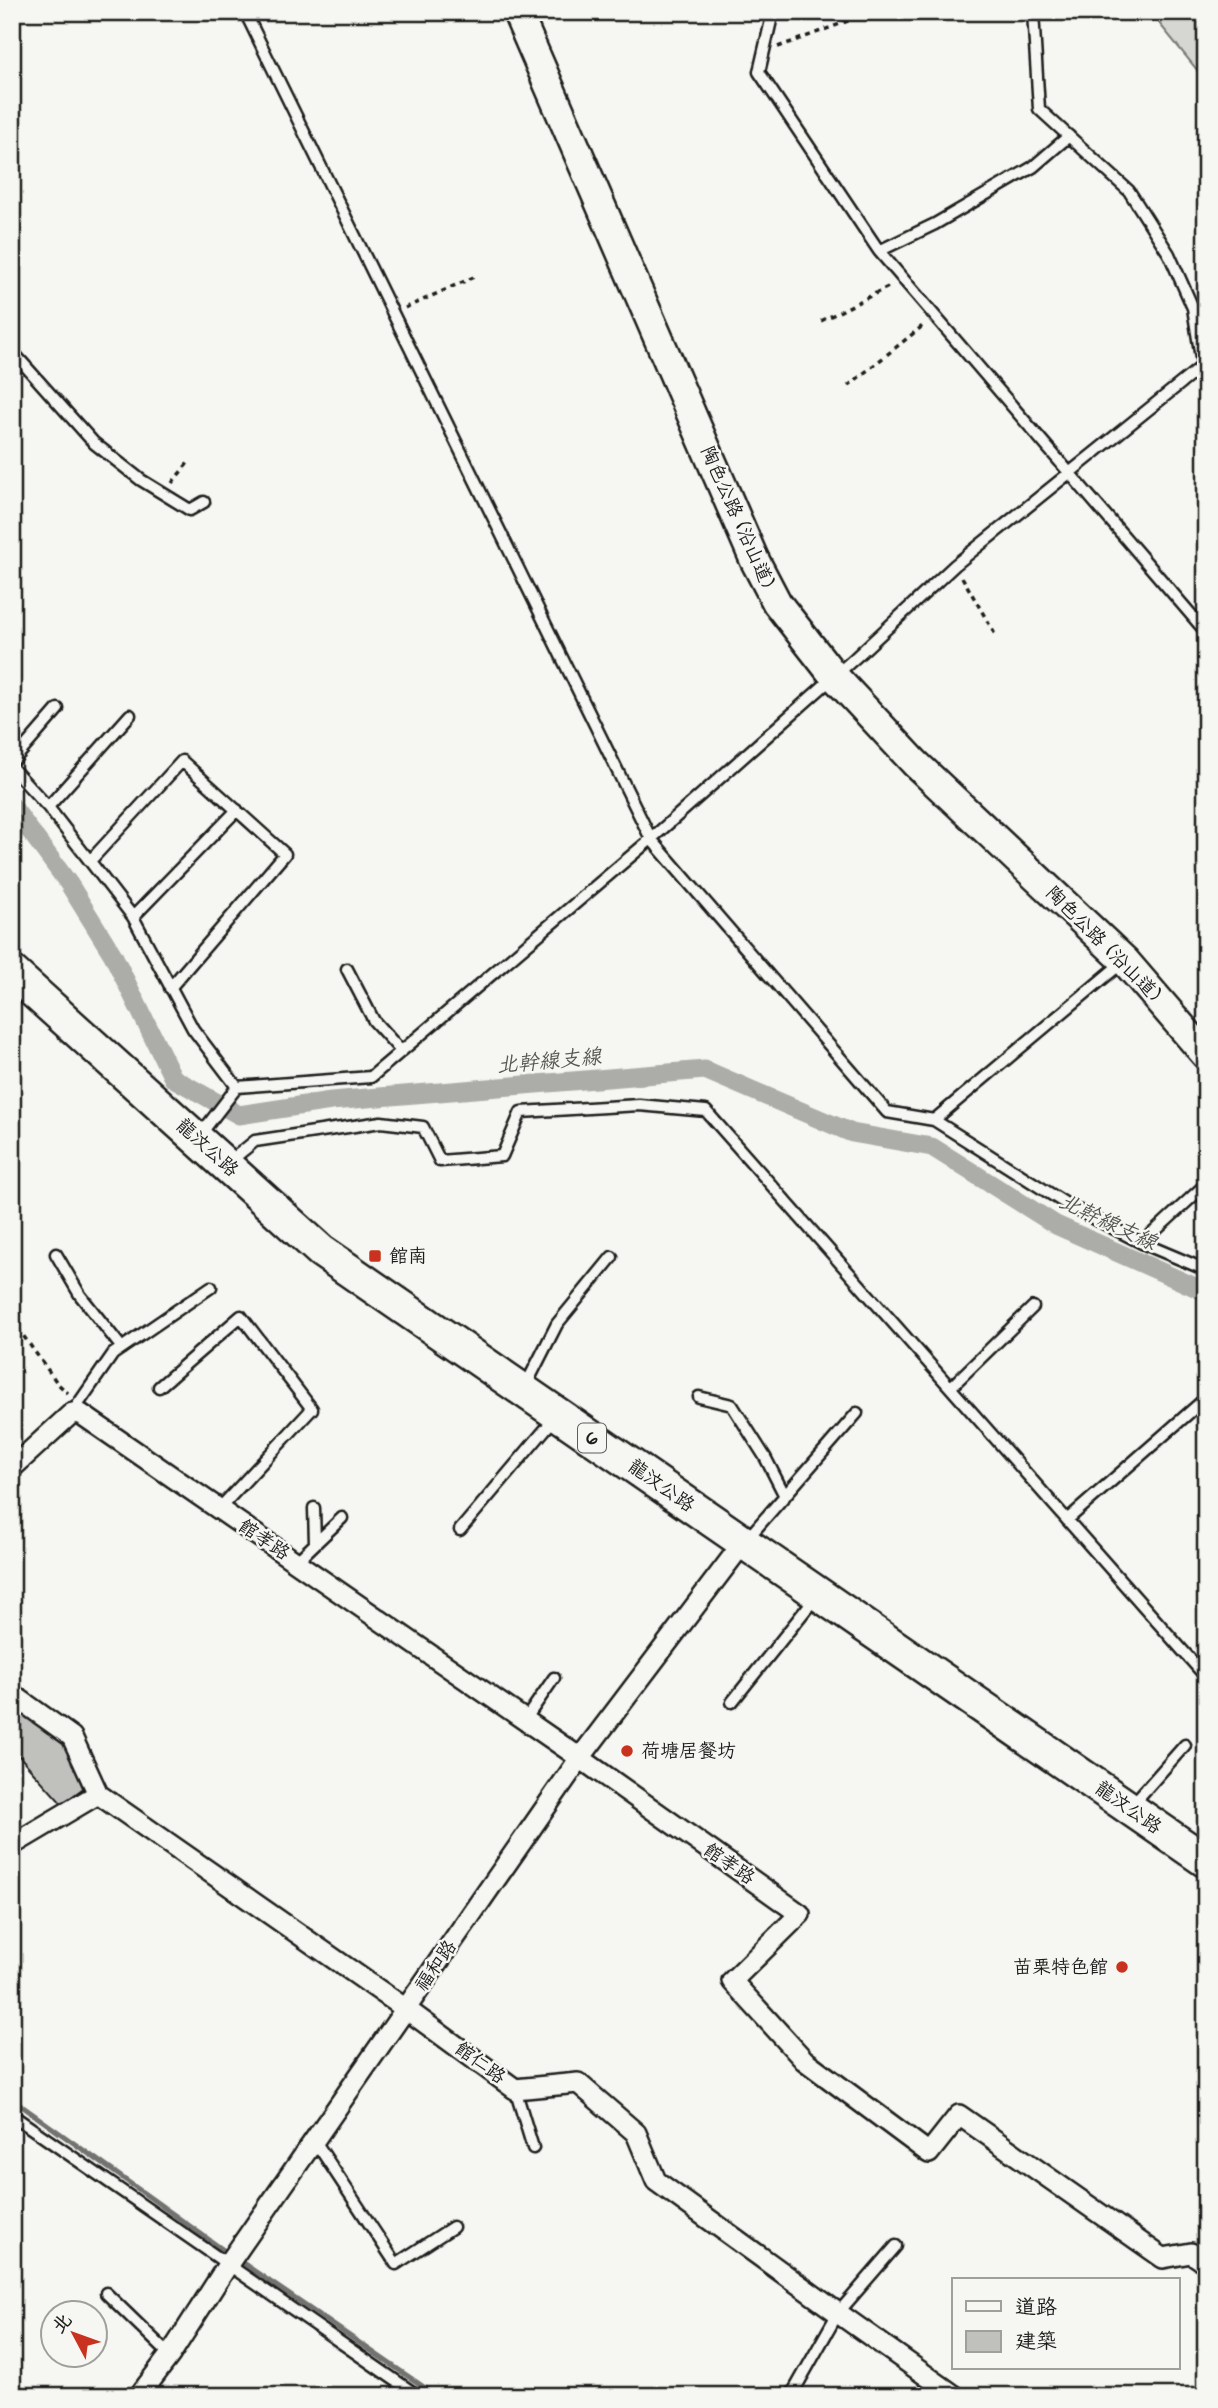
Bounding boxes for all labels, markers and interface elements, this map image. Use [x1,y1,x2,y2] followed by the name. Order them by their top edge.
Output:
[694,442,781,593] street label: 陶色公路 (沿山道)
[1039,880,1167,1008] street label: 陶色公路 (沿山道)
[495,1042,604,1080] water label: 北幹線支線
[170,1113,244,1183] street label: 龍汶公路
[1054,1187,1163,1258] water label: 北幹線支線
[389,1243,427,1270] place label: 館南
[367,1248,383,1264] marker: 館南
[578,1423,606,1452] road number: 6
[622,1453,700,1519] street label: 龍汶公路
[233,1513,295,1567] street label: 館孝路
[641,1738,736,1765] place label: 荷塘居餐坊
[619,1743,635,1759] marker: 荷塘居餐坊
[1089,1775,1167,1841] street label: 龍汶公路
[698,1837,760,1891] street label: 館孝路
[409,1935,463,1997] street label: 福和路
[1013,1954,1108,1981] place label: 苗栗特色館
[1114,1959,1130,1975] marker: 苗栗特色館
[449,2035,511,2091] street label: 館仁路
[952,2278,1180,2370] legend
[1015,2293,1057,2322] text: 道路
[38,2300,108,2370] north arrow
[46,2308,79,2340] text: 北
[1015,2327,1057,2356] text: 建築

